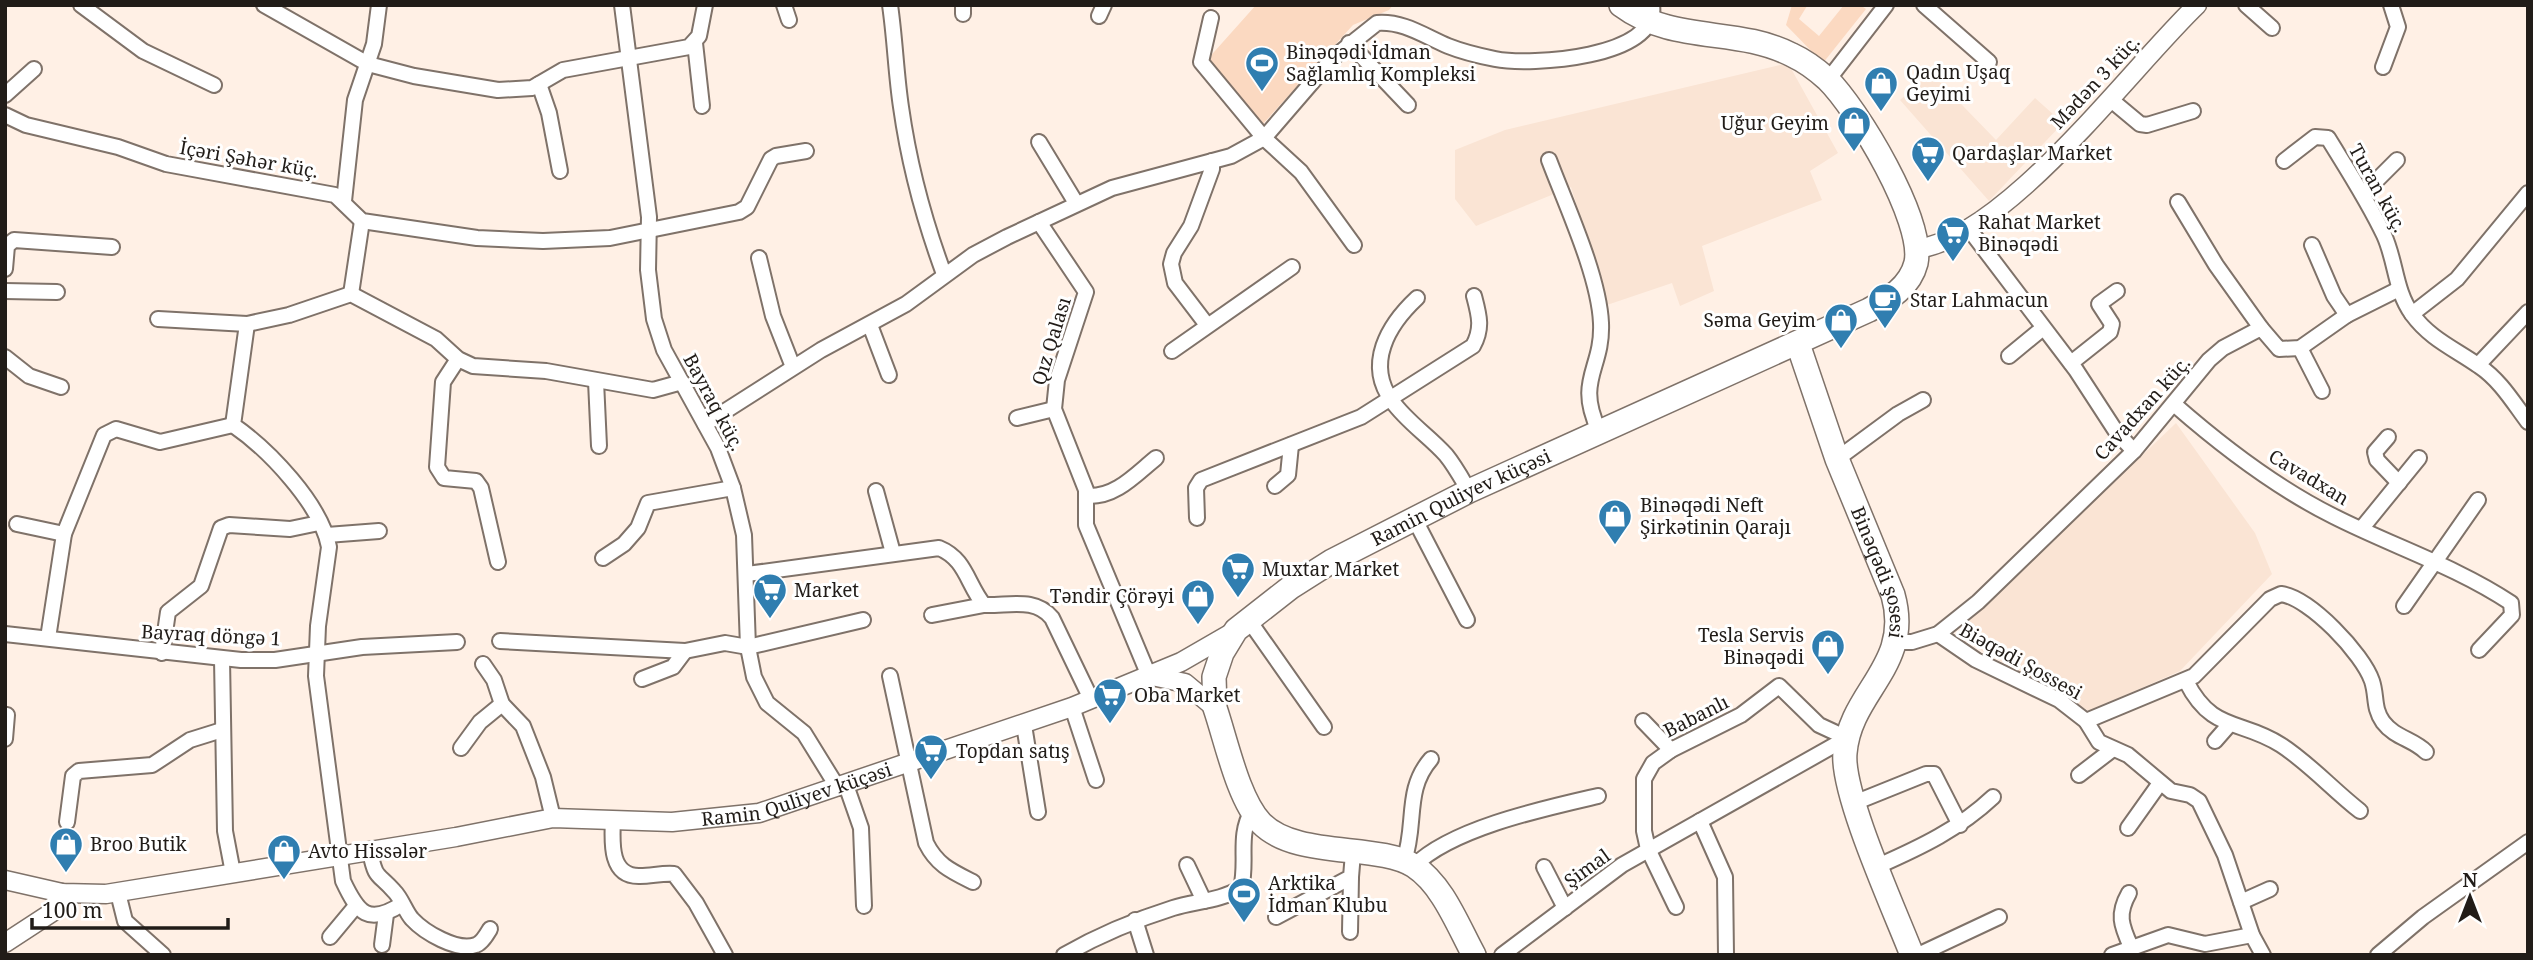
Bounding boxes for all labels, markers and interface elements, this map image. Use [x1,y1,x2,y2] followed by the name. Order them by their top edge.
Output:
[2045,29,2145,135] street label: Mədən 3 küç.
[1286,39,1476,87] place label: Binəqədi İdman Sağlamlıq Kompleksi
[1243,44,1281,93] sports icon: Binəqədi İdman Sağlamlıq Kompleksi
[1906,59,2011,107] place label: Qadın Uşaq Geyimi
[1862,64,1900,113] shop icon: Qadın Uşaq Geyimi
[1835,104,1873,153] shop icon: Uğur Geyim
[1721,110,1829,136] place label: Uğur Geyim
[178,134,320,184] street label: İçəri Şəhər küç.
[1909,134,1947,183] supermarket icon: Qardaşlar Market
[2343,139,2413,237] street label: Turan küç.
[1952,140,2113,166] place label: Qardaşlar Market
[1978,209,2101,257] place label: Rahat Market Binəqədi
[1934,214,1972,263] supermarket icon: Rahat Market Binəqədi
[1866,281,1904,330] cafe icon: Star Lahmacun
[1910,287,2049,313] place label: Star Lahmacun
[1025,294,1077,388] street label: Qız Qalası
[1822,301,1860,350] shop icon: Səma Geyim
[1703,307,1816,333] place label: Səma Geyim
[677,349,751,455] street label: Bayraq küç.
[2088,350,2196,466] street label: Cavadxan küç.
[1366,443,1555,552] street label: Ramin Quliyev küçəsi
[2264,443,2354,511] street label: Cavadxan
[1640,492,1791,540] place label: Binəqədi Neft Şirkətinin Qarajı
[1596,497,1634,546] shop icon: Binəqədi Neft Şirkətinin Qarajı
[1845,502,1910,640] street label: Binəqədi şosesi
[1219,550,1257,599] supermarket icon: Muxtar Market
[1262,556,1400,582] place label: Muxtar Market
[751,571,789,620] supermarket icon: Market
[794,577,859,603] place label: Market
[1179,577,1217,626] shop icon: Təndir Çörəyi
[1050,583,1174,609] place label: Təndir Çörəyi
[1955,617,2087,705] street label: Biəqədi Şossesi
[140,618,282,652] street label: Bayraq döngə 1
[1698,622,1804,670] place label: Tesla Servis Binəqədi
[1809,627,1847,676] shop icon: Tesla Servis Binəqədi
[1091,676,1129,725] supermarket icon: Oba Market
[1134,682,1241,708] place label: Oba Market
[1659,689,1733,743] street label: Babanlı
[912,732,950,781] supermarket icon: Topdan satış
[956,738,1070,764] place label: Topdan satış
[700,756,895,832] street label: Ramin Quliyev küçəsi
[47,825,85,874] shop icon: Broo Butik
[90,831,188,857] place label: Broo Butik
[265,832,303,881] shop icon: Avto Hissələr
[308,838,427,864] place label: Avto Hissələr
[1559,842,1615,893] street label: Şimal
[2435,862,2505,932] north arrow
[2463,867,2478,893] text: N
[1268,870,1387,918] place label: Arktika İdman Klubu
[1225,875,1263,924] sports icon: Arktika İdman Klubu
[32,886,228,930] scale bar
[42,896,103,924] text: 100 m

